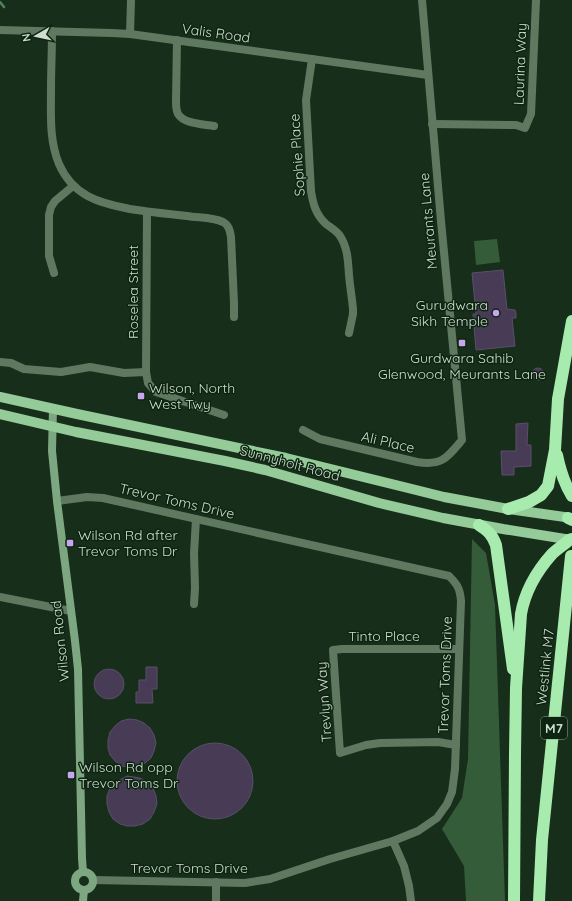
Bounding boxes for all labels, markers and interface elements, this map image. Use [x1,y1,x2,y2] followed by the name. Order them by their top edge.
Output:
[16,16,56,56] north arrow
[181,19,251,47] street label: Valis Road
[510,23,530,105] street label: Laurina Way
[19,32,34,43] text: N
[285,113,309,197] street label: Sophie Place
[415,172,441,270] street label: Meurants Lane
[124,245,142,339] street label: Roselea Street
[411,296,488,330] place label: Gurudwara Sikh Temple
[491,308,501,318] marker: Gurudwara Sikh Temple
[457,338,467,348] marker: Gurdwara Sahib Glenwood, Meurants Lane
[378,349,546,383] place label: Gurdwara Sahib Glenwood, Meurants Lane
[149,379,235,413] place label: Wilson, North West Twy
[136,391,146,401] marker: Wilson, North West Twy
[360,427,417,457] street label: Ali Place
[238,441,342,485] street label: Sunnyholt Road
[118,479,236,523] street label: Trevor Toms Drive
[78,526,178,560] place label: Wilson Rd after Trevor Toms Dr
[65,538,75,548] marker: Wilson Rd after Trevor Toms Dr
[47,600,73,682] street label: Wilson Road
[434,616,456,734] street label: Trevor Toms Drive
[348,627,420,645] street label: Tinto Place
[532,628,558,706] street label: Westlink M7
[312,661,336,743] street label: Trevlyn Way
[541,717,567,739] road number: M7
[79,758,179,792] place label: Wilson Rd opp Trevor Toms Dr
[66,770,76,780] marker: Wilson Rd opp Trevor Toms Dr
[130,859,248,877] street label: Trevor Toms Drive

